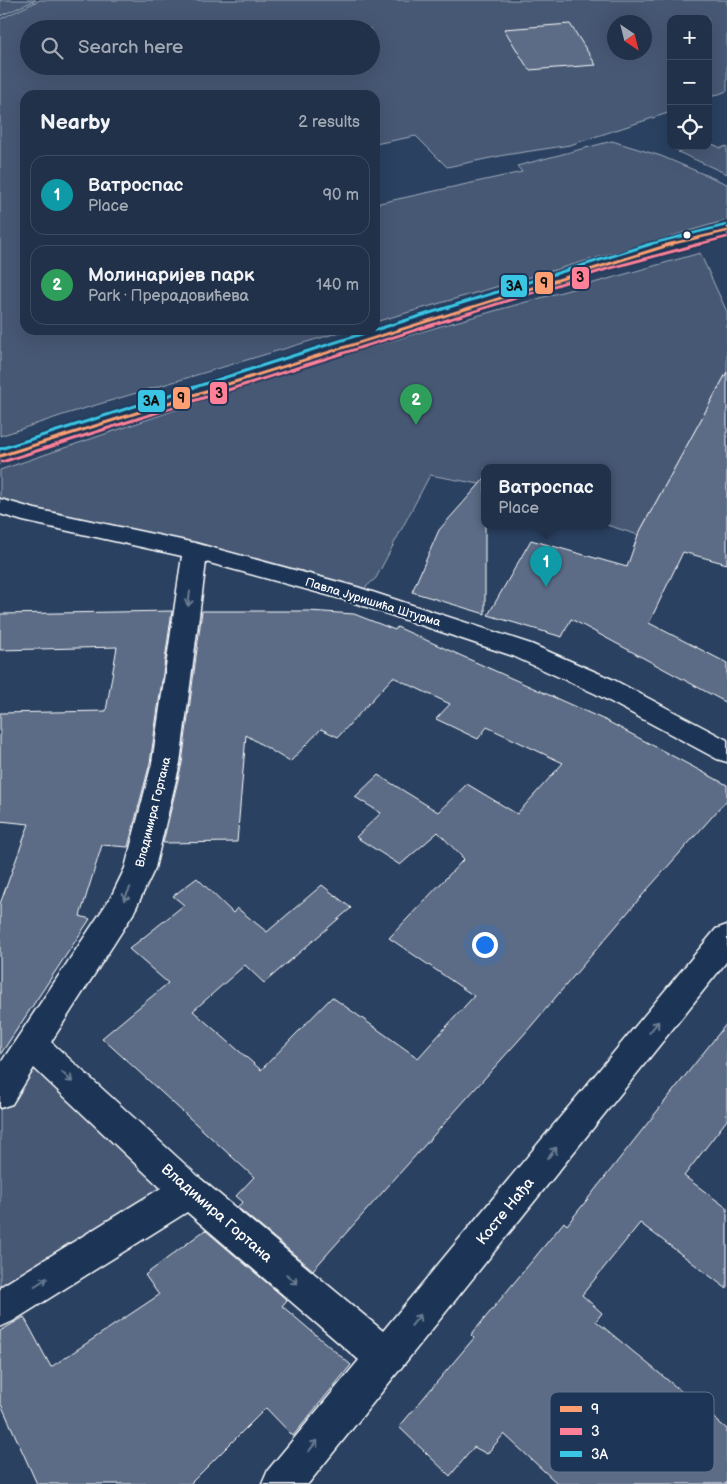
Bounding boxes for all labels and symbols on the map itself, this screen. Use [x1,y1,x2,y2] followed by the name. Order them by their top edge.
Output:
[607,15,652,60] north arrow
[682,230,692,240] unlabelled marker
[571,266,590,290] line badge: 3
[576,269,584,286] text: 3
[534,271,554,295] line badge: 9
[500,274,528,298] line badge: 3A
[540,275,548,292] text: 9
[506,278,523,295] text: 3A
[209,381,228,405] line badge: 3
[400,384,432,425] pin: 2
[215,385,223,402] text: 3
[172,386,191,410] line badge: 9
[137,389,166,413] line badge: 3A
[177,390,185,407] text: 9
[143,393,160,410] text: 3A
[530,546,562,587] pin: 1
[303,575,442,630] street label: Павла Јуришића Штурма
[184,591,194,607] one-way arrow
[133,755,174,869] street label: Владимира Гортана
[122,886,131,901] one-way arrow
[472,932,498,958] your location
[649,1021,660,1034] one-way arrow
[60,1071,73,1083] one-way arrow
[546,1147,557,1160] one-way arrow
[157,1160,276,1267] street label: Владимира Гортана
[472,1174,538,1249] street label: Косте Нађа
[285,1273,298,1284] one-way arrow
[34,1277,48,1287] one-way arrow
[410,1314,421,1327] one-way arrow
[550,1392,714,1472] legend
[591,1401,599,1418] text: 9
[591,1423,600,1440] text: 3
[308,1440,319,1453] one-way arrow
[591,1446,609,1463] text: 3A

